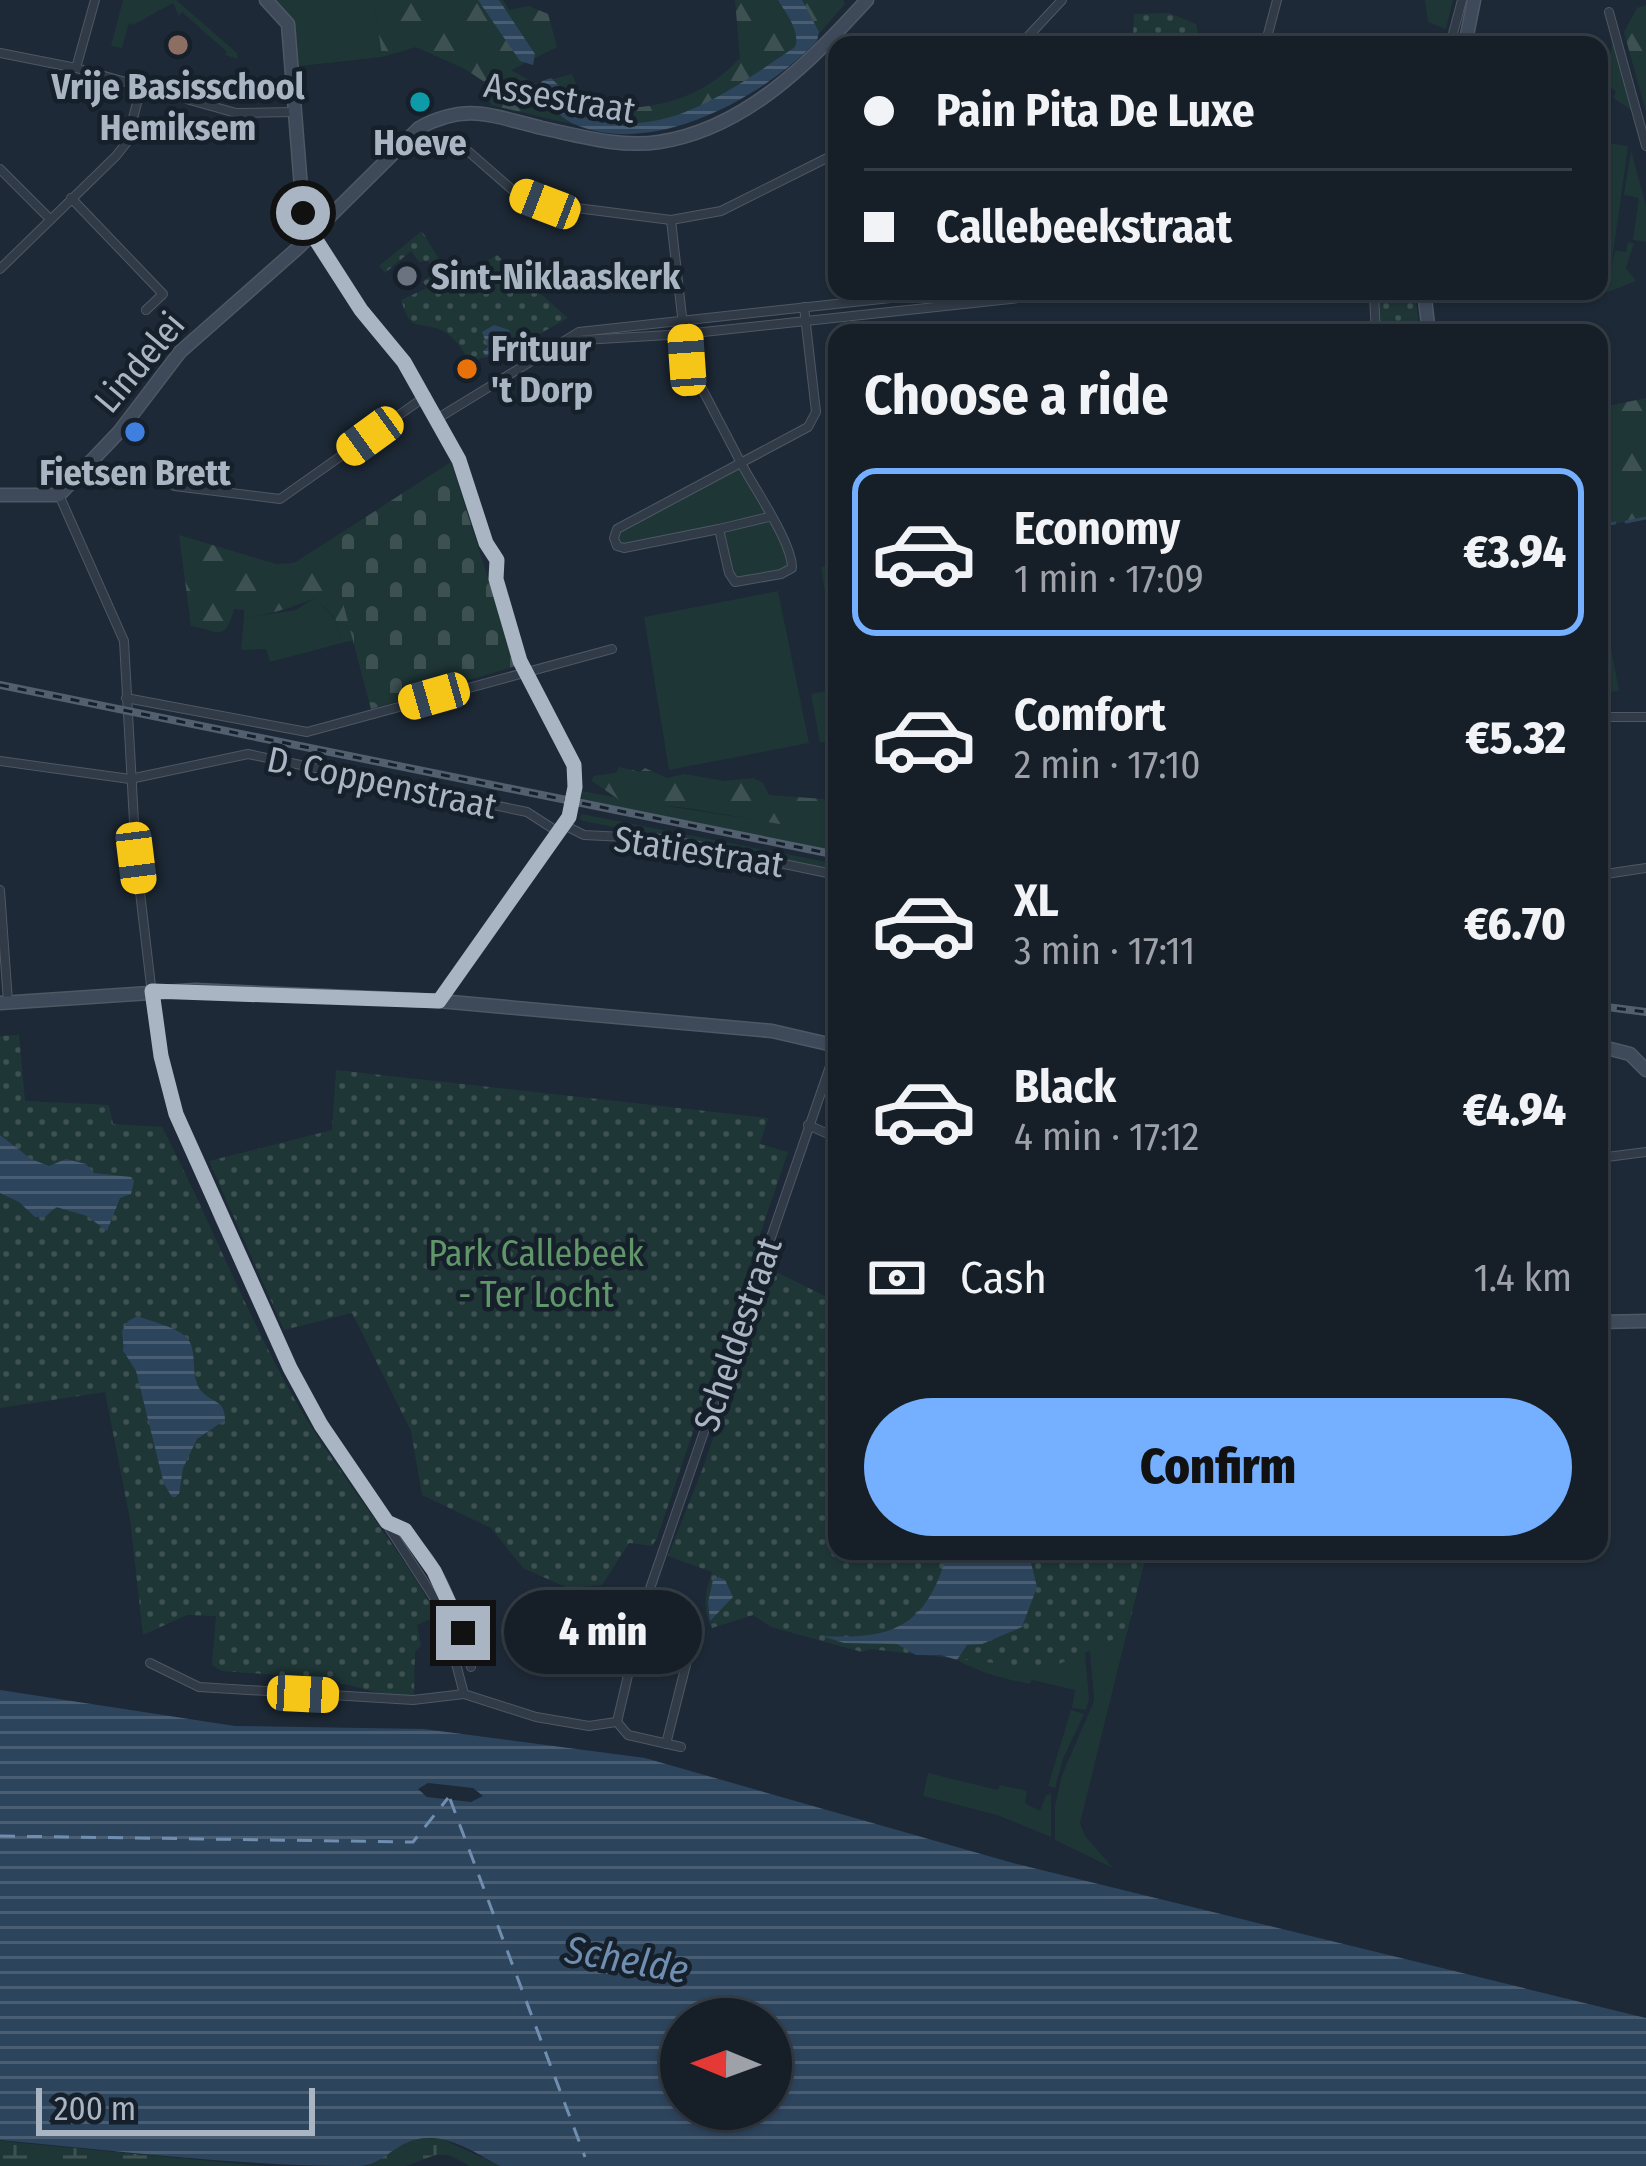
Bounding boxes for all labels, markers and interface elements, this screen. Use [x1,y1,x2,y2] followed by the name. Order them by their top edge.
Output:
[165,32,191,58] marker: Vrije Basisschool Hemiksem
[481,63,639,133] street label: Assestraat
[50,65,305,150] place label: Vrije Basisschool Hemiksem
[936,84,1254,138] text: Pain Pita De Luxe
[407,89,433,115] marker: Hoeve
[373,121,467,165] place label: Hoeve
[505,174,585,234] car
[276,186,330,240] route start
[936,200,1232,254] text: Callebeekstraat
[431,255,681,299] place label: Sint-Niklaaskerk
[394,263,420,289] marker: Sint-Niklaaskerk
[85,304,194,422] street label: Lindelei
[667,323,707,397] car
[491,327,593,412] place label: Frituur 't Dorp
[454,356,480,382] marker: Frituur 't Dorp
[864,364,1169,428] text: Choose a ride
[330,400,410,472] car
[122,419,148,445] marker: Fietsen Brett
[39,451,232,495] place label: Fietsen Brett
[870,498,978,606] icon: car
[1014,502,1180,556] text: Economy
[1464,525,1566,579] text: €3.94
[1014,556,1204,602] text: 1 min · 17:09
[394,669,474,723] car
[870,684,978,792] icon: car
[1014,688,1166,742] text: Comfort
[1466,711,1566,765] text: €5.32
[263,737,501,829] street label: D. Coppenstraat
[1014,742,1201,788] text: 2 min · 17:10
[611,817,787,887] street label: Statiestraat
[114,820,158,896] car
[870,870,978,978] icon: car
[1014,874,1059,928] text: XL
[1464,897,1566,951] text: €6.70
[1014,928,1195,974] text: 3 min · 17:11
[870,1056,978,1164] icon: car
[1014,1060,1116,1114] text: Black
[1463,1083,1566,1137] text: €4.94
[1014,1114,1199,1160] text: 4 min · 17:12
[428,1232,644,1317] park label: Park Callebeek - Ter Locht
[684,1232,792,1437] street label: Scheldestraat
[864,1245,930,1311] icon: cash
[960,1251,1047,1305] text: Cash
[1474,1255,1572,1301] text: 1.4 km
[864,1398,1572,1536] button: Confirm
[505,1591,703,1675] callout: 4 min
[436,1606,490,1660] route end
[559,1609,647,1655] text: 4 min
[266,1674,340,1714] car
[561,1926,692,1993] water label: Schelde
[660,1998,792,2130] north arrow
[660,1998,792,2130] map controls
[36,2082,315,2135] scale bar
[54,2089,136,2129] text: 200 m

